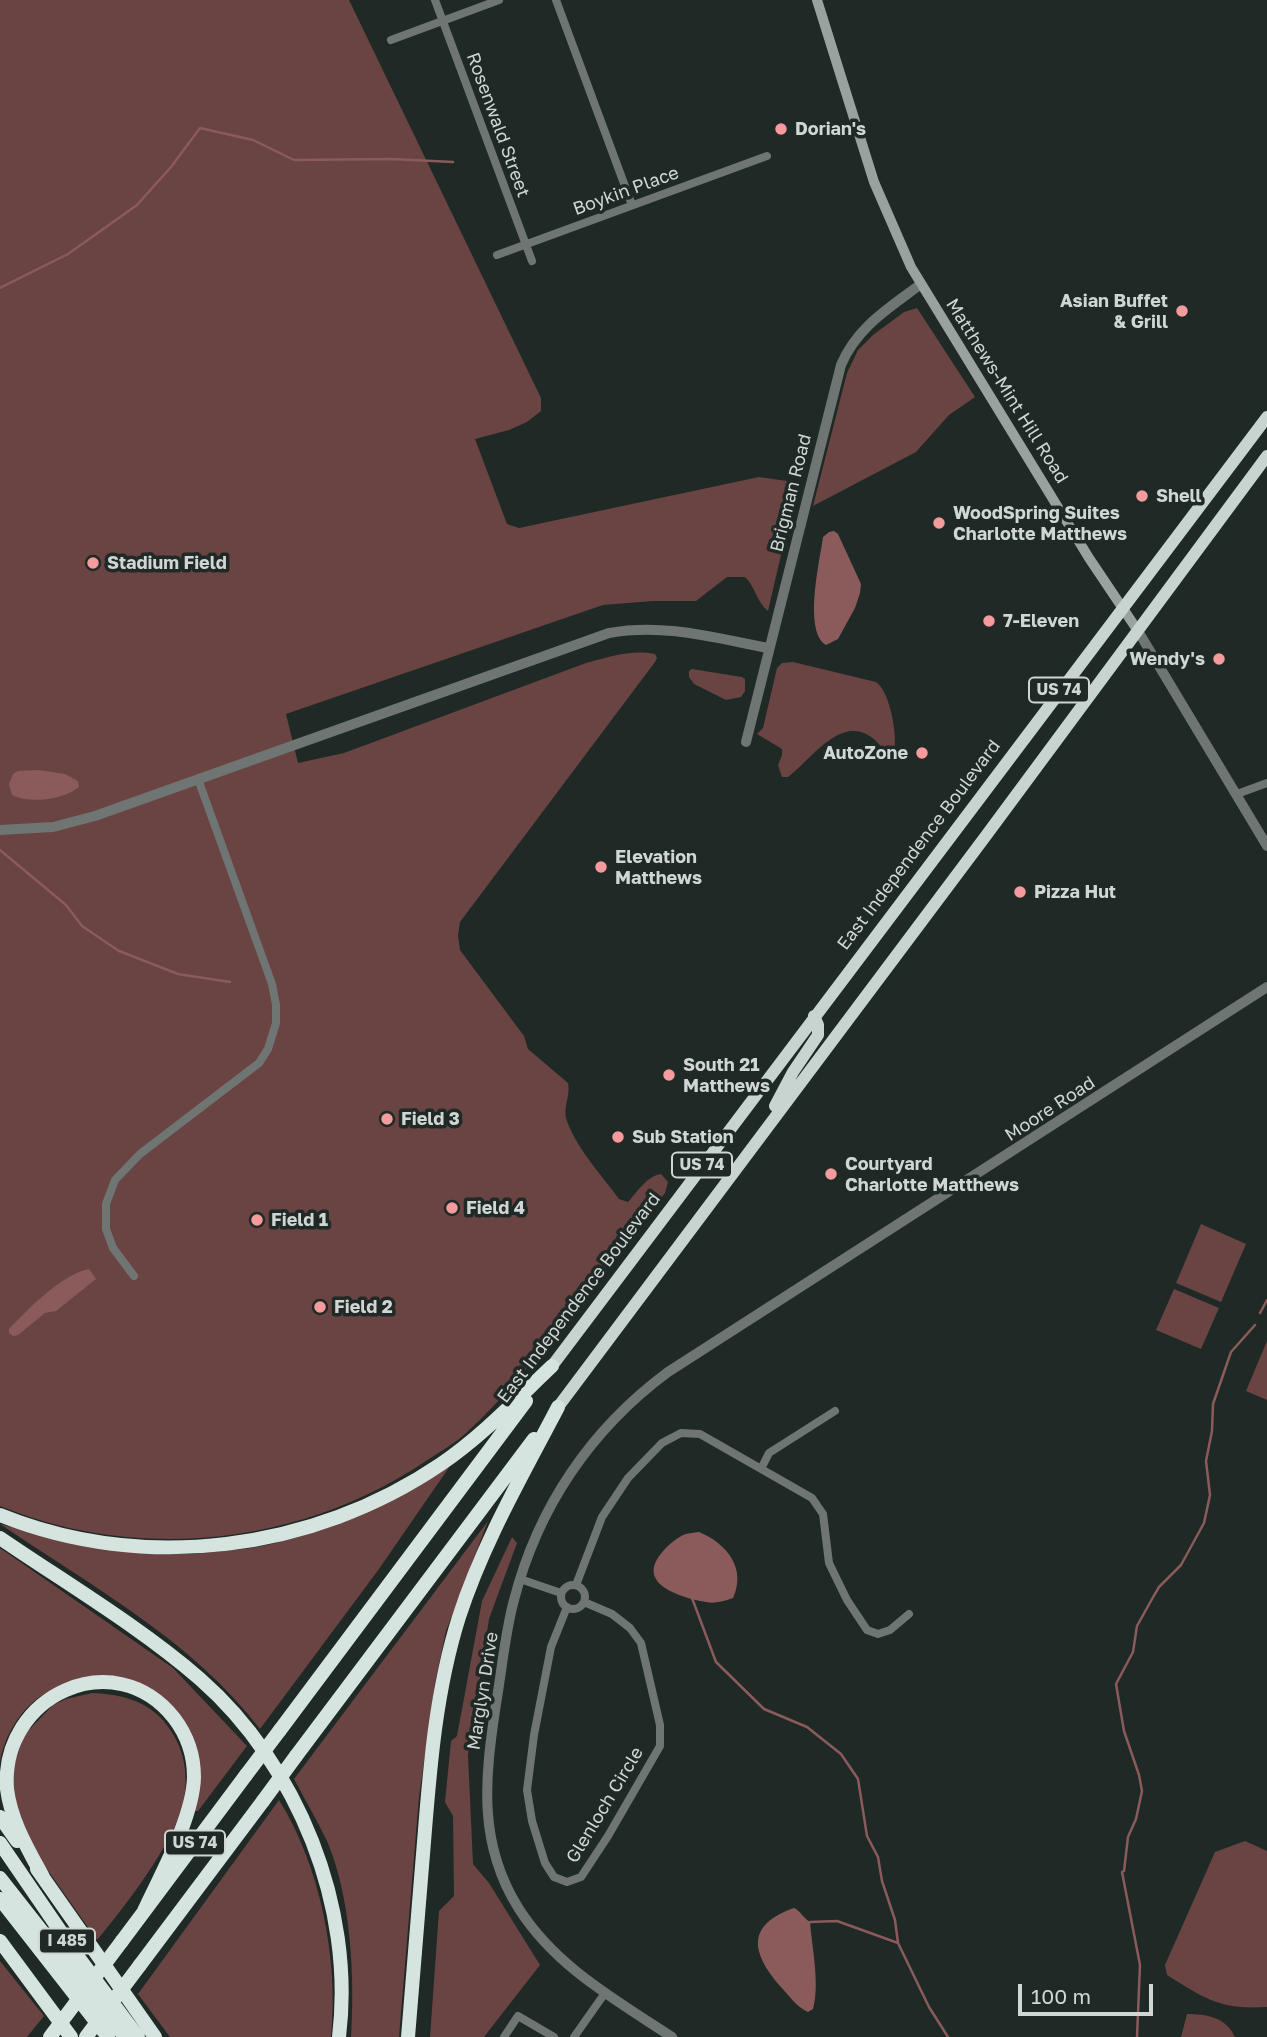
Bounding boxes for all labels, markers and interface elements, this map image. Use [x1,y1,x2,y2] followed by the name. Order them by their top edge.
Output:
[462,50,534,200] street label: Rosenwald Street
[795,118,866,140] place label: Dorian's
[773,121,789,137] marker: Dorian's
[570,162,682,220] street label: Boykin Place
[1060,290,1168,332] place label: Asian Buffet & Grill
[941,295,1073,487] street label: Matthews-Mint Hill Road
[1174,303,1190,319] marker: Asian Buffet & Grill
[766,432,816,554] street label: Brigman Road
[1156,485,1202,507] place label: Shell
[1134,488,1150,504] marker: Shell
[953,502,1127,544] place label: WoodSpring Suites Charlotte Matthews
[931,515,947,531] marker: WoodSpring Suites Charlotte Matthews
[107,552,227,574] place label: Stadium Field
[85,555,101,571] marker: Stadium Field
[1003,610,1079,632] place label: 7-Eleven
[981,613,997,629] marker: 7-Eleven
[1130,648,1205,670] place label: Wendy's
[1211,651,1227,667] marker: Wendy's
[1029,678,1089,702] road number: US 74
[833,736,1005,954] street label: East Independence Boulevard
[823,742,908,764] place label: AutoZone
[914,745,930,761] marker: AutoZone
[615,846,702,888] place label: Elevation Matthews
[593,859,609,875] marker: Elevation Matthews
[1034,881,1116,903] place label: Pizza Hut
[1012,884,1028,900] marker: Pizza Hut
[683,1054,770,1096] place label: South 21 Matthews
[661,1067,677,1083] marker: South 21 Matthews
[1001,1072,1099,1146] street label: Moore Road
[401,1108,460,1130] place label: Field 3
[379,1111,395,1127] marker: Field 3
[632,1126,734,1148] place label: Sub Station
[610,1129,626,1145] marker: Sub Station
[672,1152,732,1177] road number: US 74
[845,1153,1019,1196] place label: Courtyard Charlotte Matthews
[823,1166,839,1182] marker: Courtyard Charlotte Matthews
[493,1189,665,1407] street label: East Independence Boulevard
[466,1197,525,1219] place label: Field 4
[444,1200,460,1216] marker: Field 4
[271,1209,328,1231] place label: Field 1
[249,1212,265,1228] marker: Field 1
[334,1296,393,1318] place label: Field 2
[312,1299,328,1315] marker: Field 2
[463,1630,503,1752] street label: Marglyn Drive
[562,1743,648,1867] street label: Glenloch Circle
[165,1830,225,1856] road number: US 74
[39,1928,95,1954] road number: I 485
[1022,1970,1157,2014] scale bar
[1031,1983,1091,2009] text: 100 m

